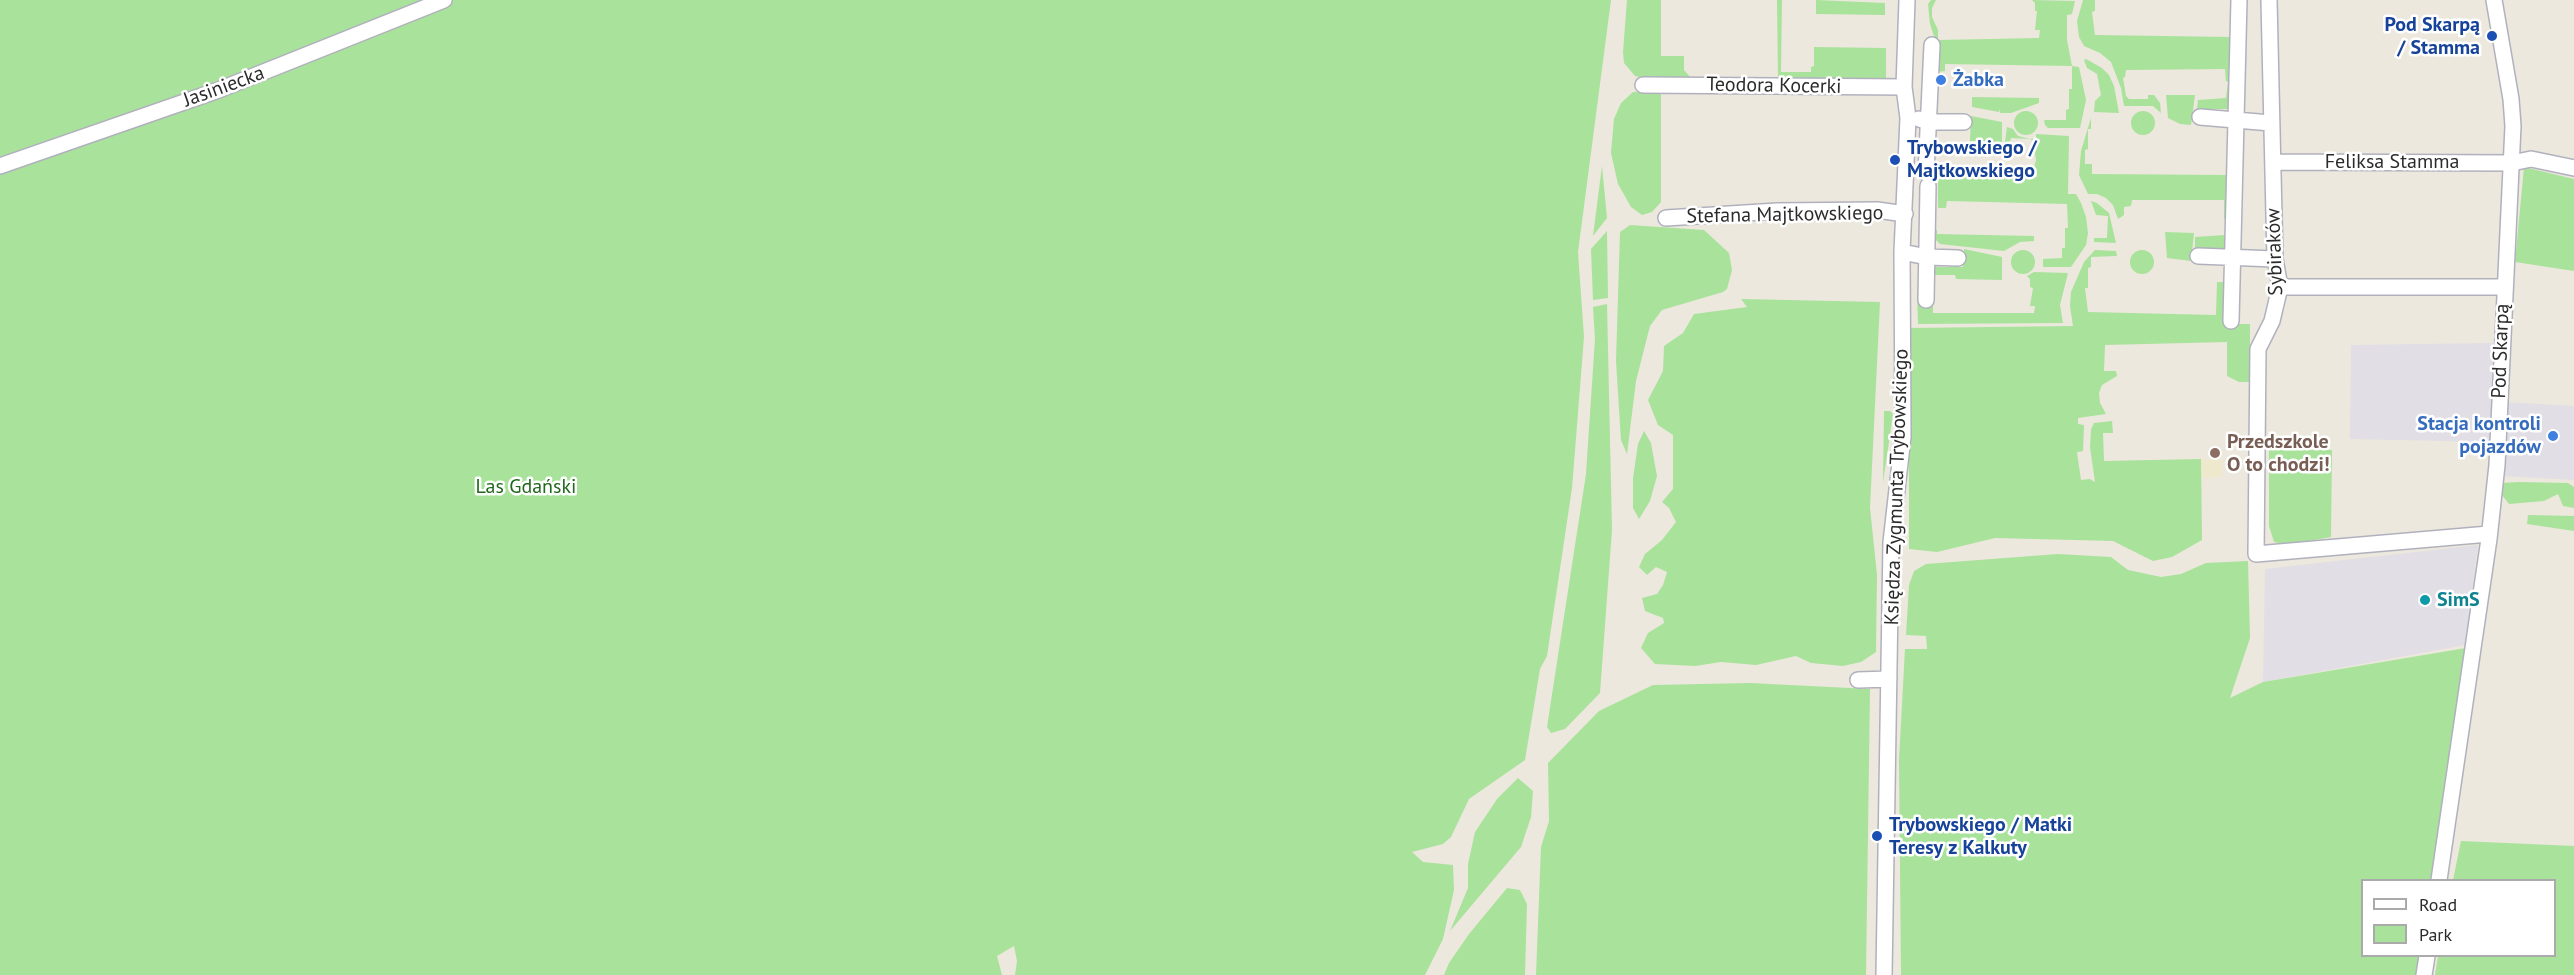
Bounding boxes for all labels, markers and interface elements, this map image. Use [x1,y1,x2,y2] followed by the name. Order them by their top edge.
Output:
[2385,13,2480,60] place label: Pod Skarpą / Stamma
[2485,29,2499,43] marker: Pod Skarpą / Stamma
[180,61,268,113] street label: Jasiniecka
[1953,68,2004,92] place label: Żabka
[1706,73,1842,99] street label: Teodora Kocerki
[1934,73,1948,87] marker: Żabka
[1907,136,2037,183] place label: Trybowskiego / Majtkowskiego
[2325,150,2459,174] street label: Feliksa Stamma
[1888,153,1902,167] marker: Trybowskiego / Majtkowskiego
[1686,201,1884,229] street label: Stefana Majtkowskiego
[2261,208,2289,296] street label: Sybiraków
[2487,303,2515,399] street label: Pod Skarpą
[1880,348,1914,626] street label: Księdza Zygmunta Trybowskiego
[2417,412,2541,459] place label: Stacja kontroli pojazdów
[2546,429,2560,443] marker: Stacja kontroli pojazdów
[2227,430,2330,477] place label: Przedszkole O to chodzi!
[2208,446,2222,460] marker: Przedszkole O to chodzi!
[476,475,576,499] park label: Las Gdański
[2437,588,2480,612] place label: SimS
[2418,593,2432,607] marker: SimS
[1889,813,2072,860] place label: Trybowskiego / Matki Teresy z Kalkuty
[1870,829,1884,843] marker: Trybowskiego / Matki Teresy z Kalkuty
[2361,879,2556,957] legend
[2419,893,2457,916] text: Road
[2419,923,2452,946] text: Park

